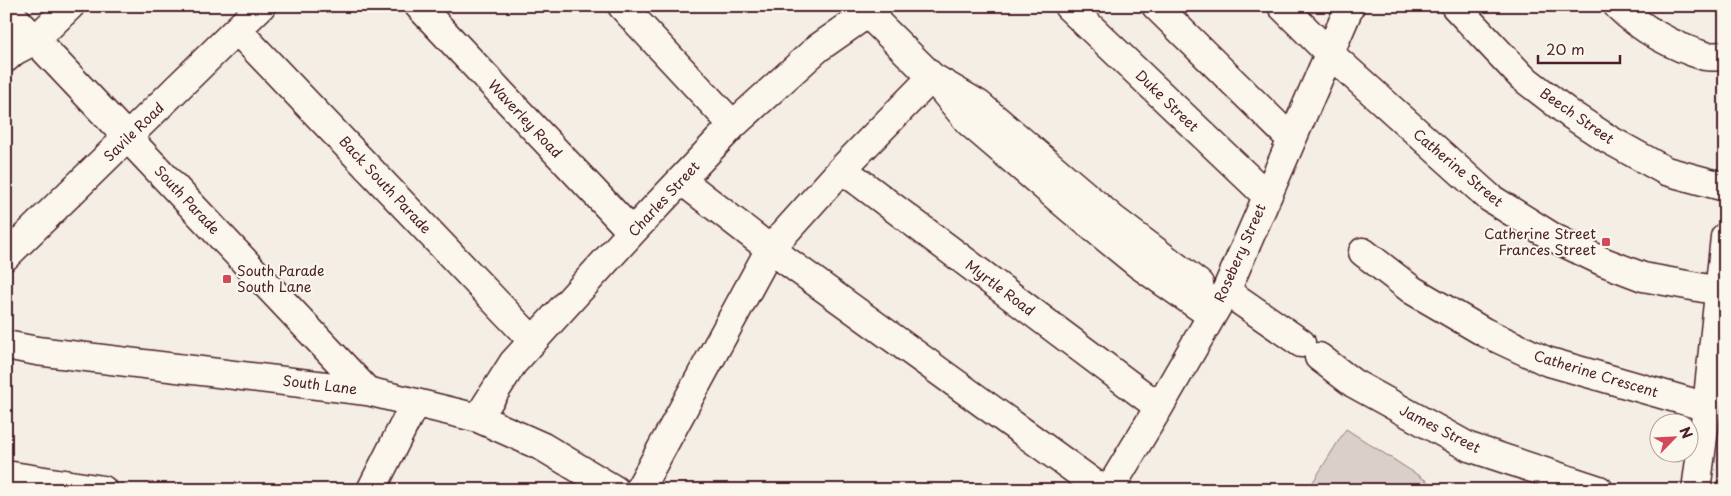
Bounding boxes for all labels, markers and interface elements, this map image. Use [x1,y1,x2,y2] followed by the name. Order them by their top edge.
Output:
[1538,32,1621,64] scale bar
[1546,37,1585,60] text: 20 m
[1131,65,1204,137] street label: Duke Street
[483,75,567,162] street label: Waverley Road
[1536,82,1619,149] street label: Beech Street
[99,97,169,166] street label: Savile Road
[1409,124,1508,212] street label: Catherine Street
[334,131,436,238] street label: Back South Parade
[623,156,704,241] street label: Charles Street
[150,161,225,239] street label: South Parade
[1208,200,1271,306] street label: Rosebery Street
[1484,223,1596,260] place label: Catherine Street Frances Street
[1600,236,1612,248] marker: Catherine Street Frances Street
[961,255,1039,321] street label: Myrtle Road
[237,260,324,297] place label: South Parade South Lane
[221,273,233,285] marker: South Parade South Lane
[1531,345,1661,403] street label: Catherine Crescent
[282,370,359,399] street label: South Lane
[1396,399,1485,458] street label: James Street
[1648,414,1698,464] north arrow
[1674,423,1698,442] text: N

